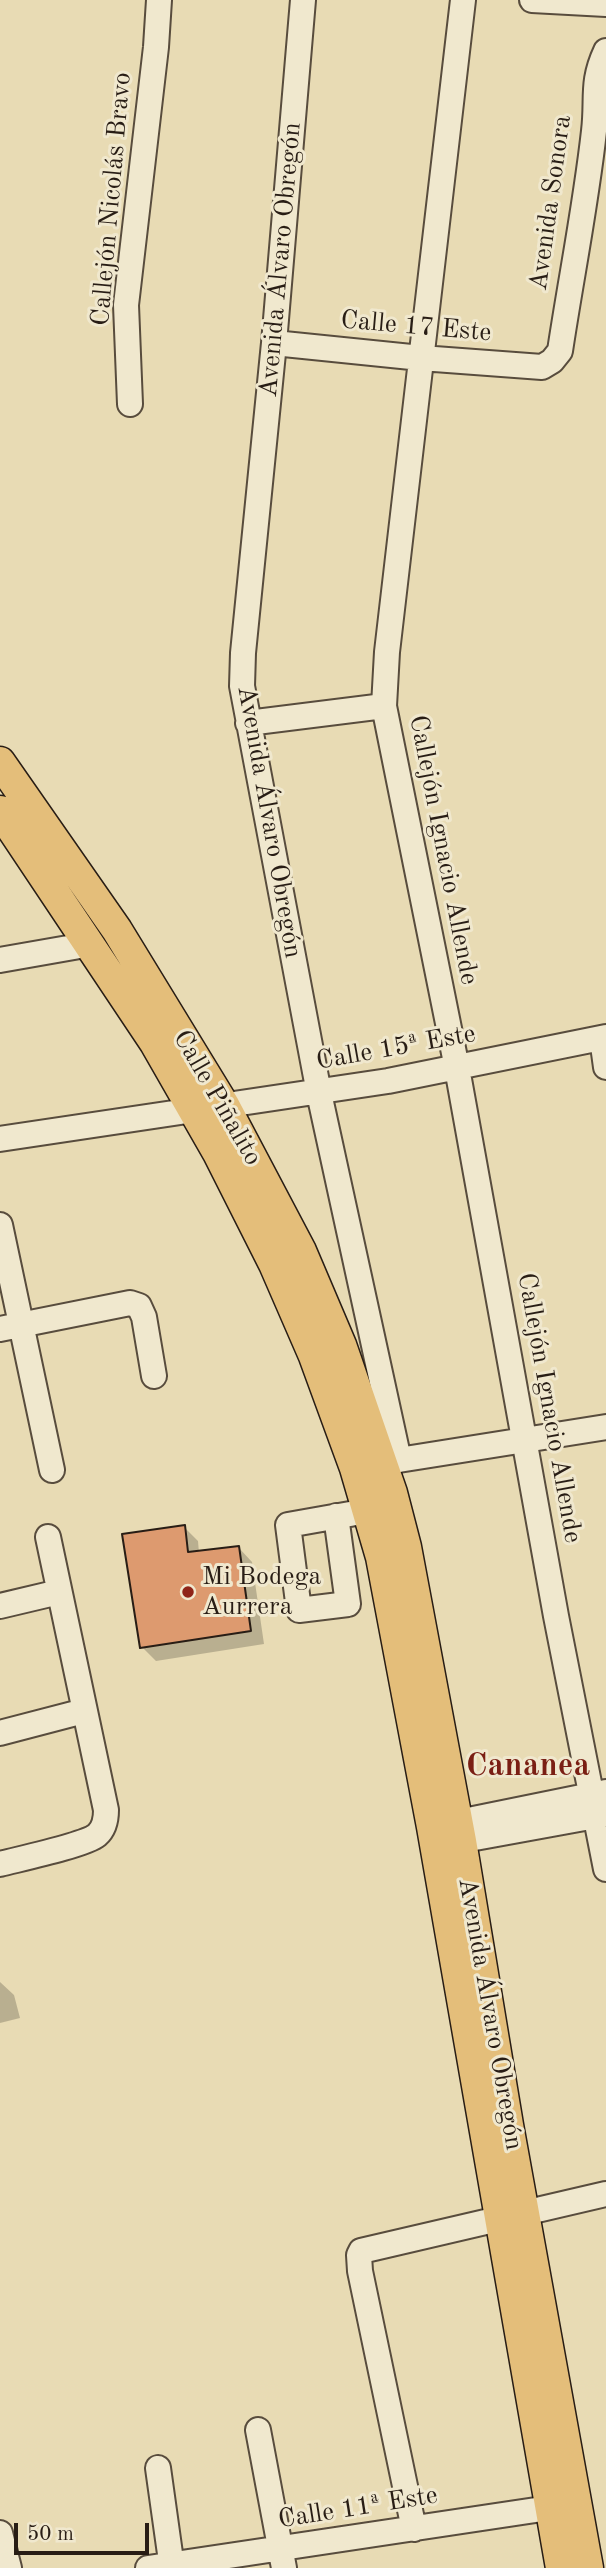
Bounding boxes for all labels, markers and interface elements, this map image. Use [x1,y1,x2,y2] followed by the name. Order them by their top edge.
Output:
[85,71,139,327] street label: Callejón Nicolás Bravo
[523,113,579,293] street label: Avenida Sonora
[253,121,309,399] street label: Avenida Álvaro Obregón
[339,305,493,349] street label: Calle 17 Este
[230,683,308,961] street label: Avenida Álvaro Obregón
[402,713,484,987] street label: Callejón Ignacio Allende
[314,1019,478,1077] street label: Calle 15ª Este
[166,1025,268,1171] street label: Calle Piñalito
[510,1270,588,1546] street label: Callejón Ignacio Allende
[202,1561,321,1622] place label: Mi Bodega Aurrera
[180,1584,196,1600] marker: Mi Bodega Aurrera
[466,1746,590,1786] district label: Cananea
[451,1875,529,2153] street label: Avenida Álvaro Obregón
[276,2480,440,2536] street label: Calle 11ª Este
[18,2508,152,2552] scale bar
[27,2524,74,2545] text: 50 m

